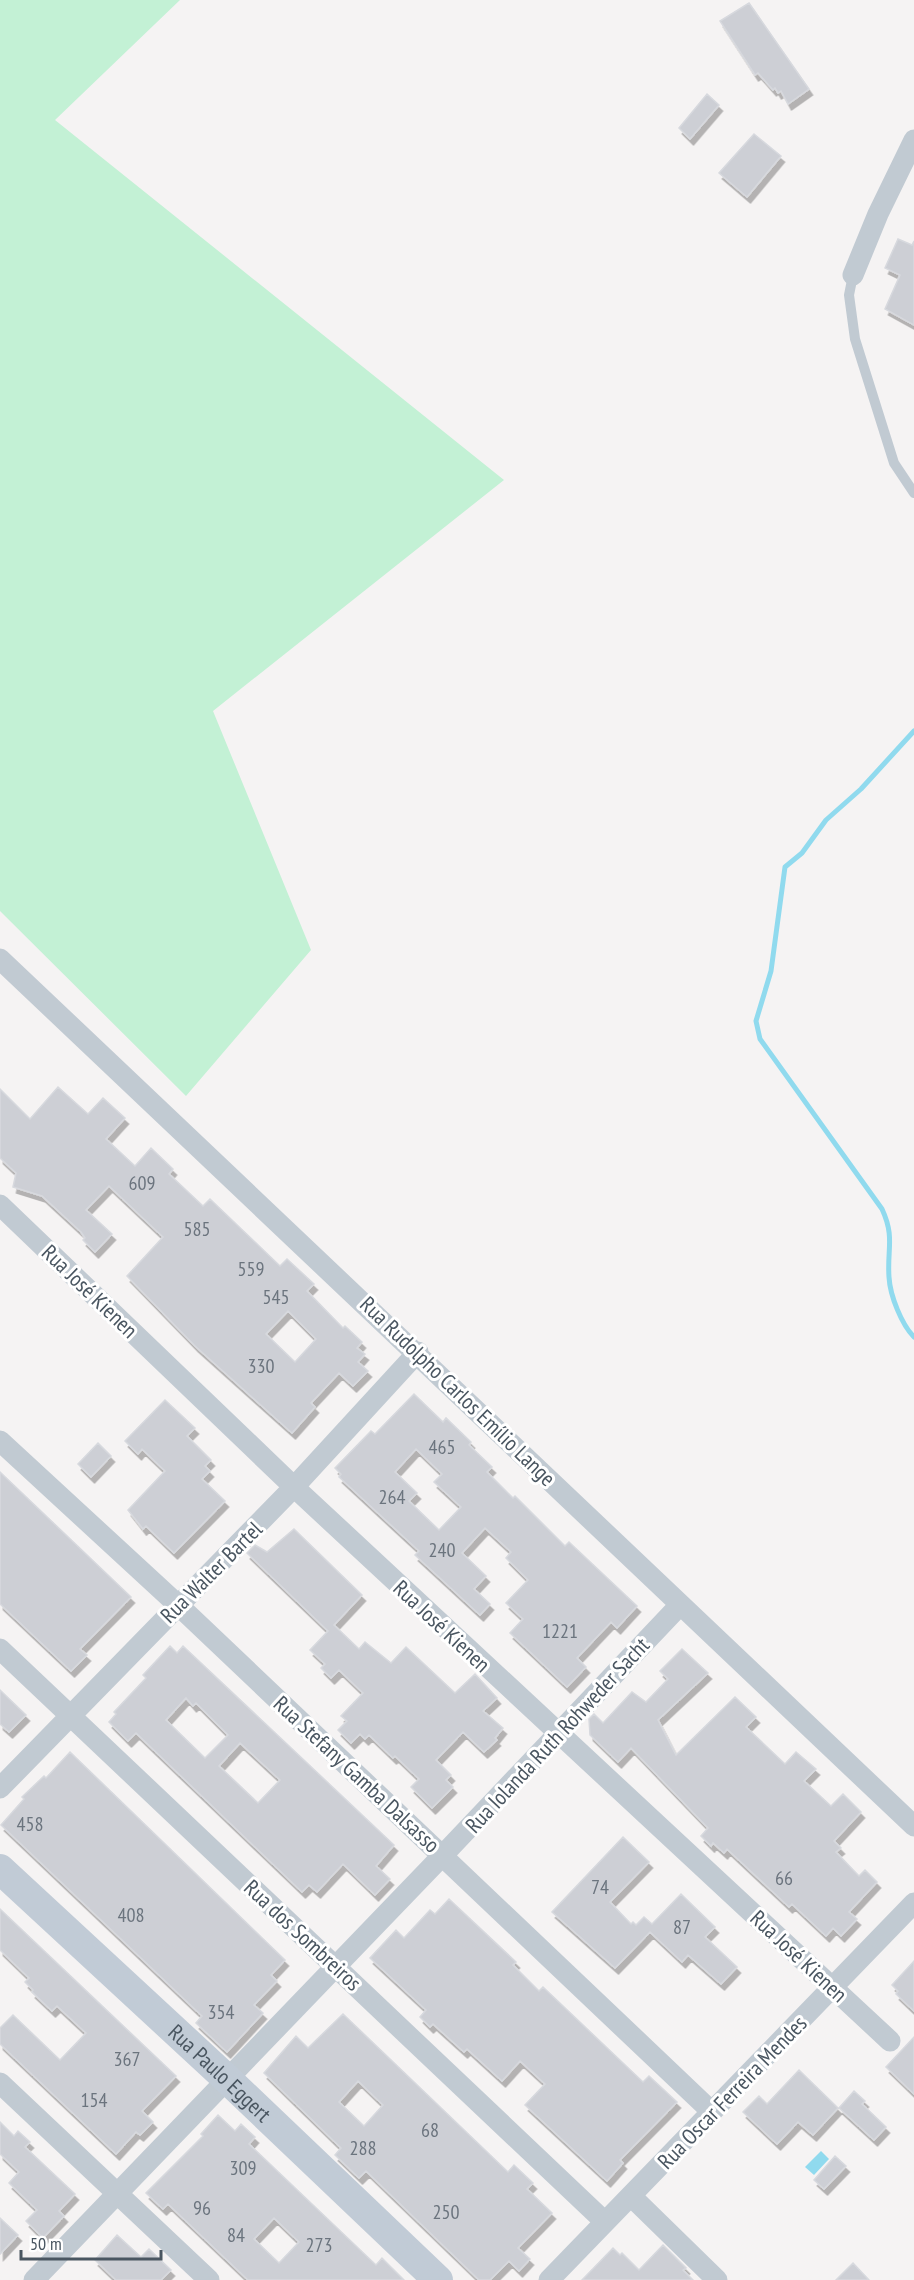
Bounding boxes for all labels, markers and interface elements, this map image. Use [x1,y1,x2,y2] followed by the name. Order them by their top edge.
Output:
[129,1170,156,1196] house number: 609
[184,1216,211,1242] house number: 585
[36,1238,144,1344] street label: Rua José Kienen
[238,1256,265,1282] house number: 559
[263,1284,290,1310] house number: 545
[354,1290,562,1492] street label: Rua Rudolpho Carlos Emílio Lange
[248,1353,275,1379] house number: 330
[429,1434,456,1460] house number: 465
[379,1484,406,1510] house number: 264
[154,1515,268,1629] street label: Rua Walter Bartel
[429,1537,456,1563] house number: 240
[388,1574,496,1678] street label: Rua José Kienen
[542,1618,578,1644] house number: 1221
[459,1631,655,1839] street label: Rua Iolanda Ruth Rohweder Sacht
[268,1690,446,1858] street label: Rua Stefany Gamba Dalsasso
[17,1811,44,1837] house number: 458
[775,1865,793,1891] house number: 66
[238,1873,368,1997] street label: Rua dos Sombreiros
[591,1874,609,1900] house number: 74
[118,1902,145,1928] house number: 408
[745,1904,853,2008] street label: Rua José Kienen
[673,1914,691,1940] house number: 87
[208,1999,235,2025] house number: 354
[651,2009,813,2175] street label: Rua Oscar Ferreira Mendes
[163,2018,277,2128] street label: Rua Paulo Eggert
[114,2046,141,2072] house number: 367
[81,2087,108,2113] house number: 154
[421,2117,439,2143] house number: 68
[350,2135,377,2161] house number: 288
[230,2155,257,2181] house number: 309
[193,2195,211,2221] house number: 96
[433,2199,460,2225] house number: 250
[227,2222,245,2248] house number: 84
[21,2223,160,2261] scale bar
[30,2232,62,2255] text: 50 m
[306,2232,333,2258] house number: 273

